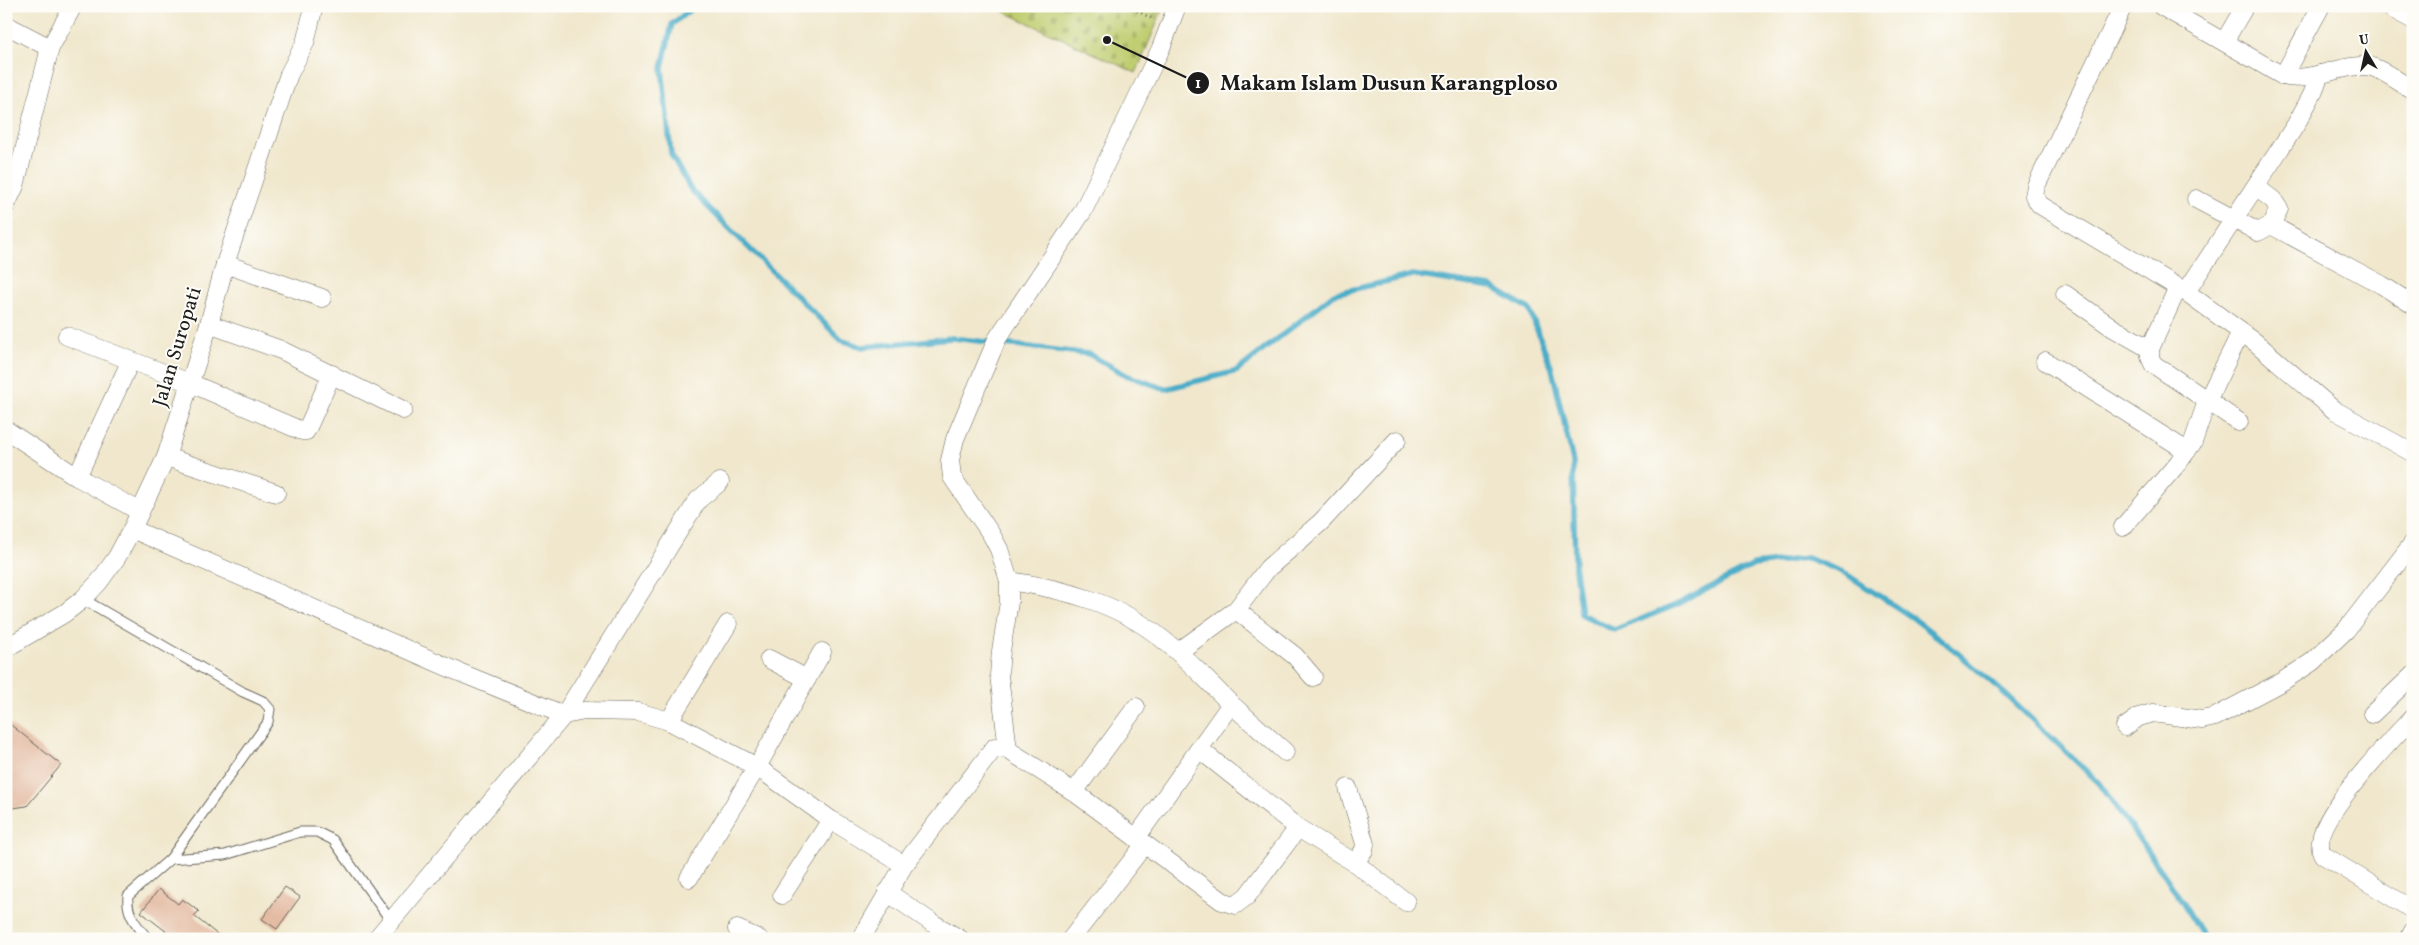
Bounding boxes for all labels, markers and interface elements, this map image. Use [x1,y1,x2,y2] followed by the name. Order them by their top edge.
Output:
[2342,28,2392,78] north arrow
[2358,30,2371,51] text: U
[1186,65,1568,101] callout: Makam Islam Dusun Karangploso
[1220,70,1558,99] text: Makam Islam Dusun Karangploso
[1195,74,1201,95] text: 1
[146,284,210,410] street label: Jalan Suropati

